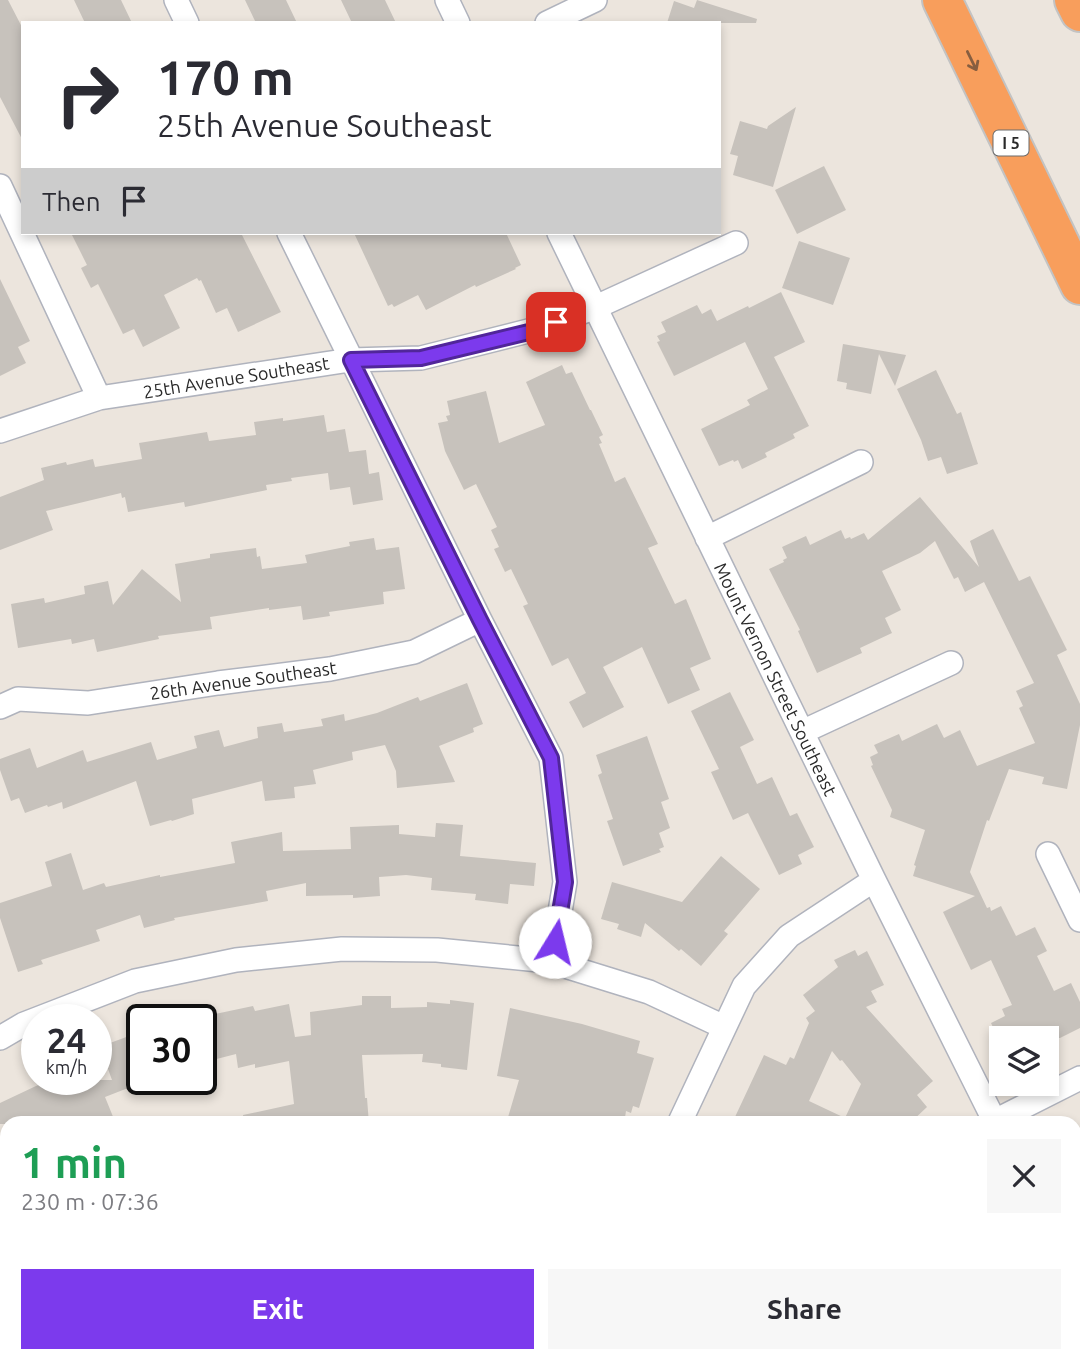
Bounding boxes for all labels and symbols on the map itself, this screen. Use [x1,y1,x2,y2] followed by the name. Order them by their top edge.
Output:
[965,50,979,71] one-way arrow
[993,130,1028,155] road number: I 5
[526,292,586,352] pin
[141,352,331,402] street label: 25th Avenue Southeast
[711,559,841,799] street label: Mount Vernon Street Southeast
[148,657,338,703] street label: 26th Avenue Southeast
[518,905,592,979] position arrow
[126,1004,217,1095] speed limit sign: 30

